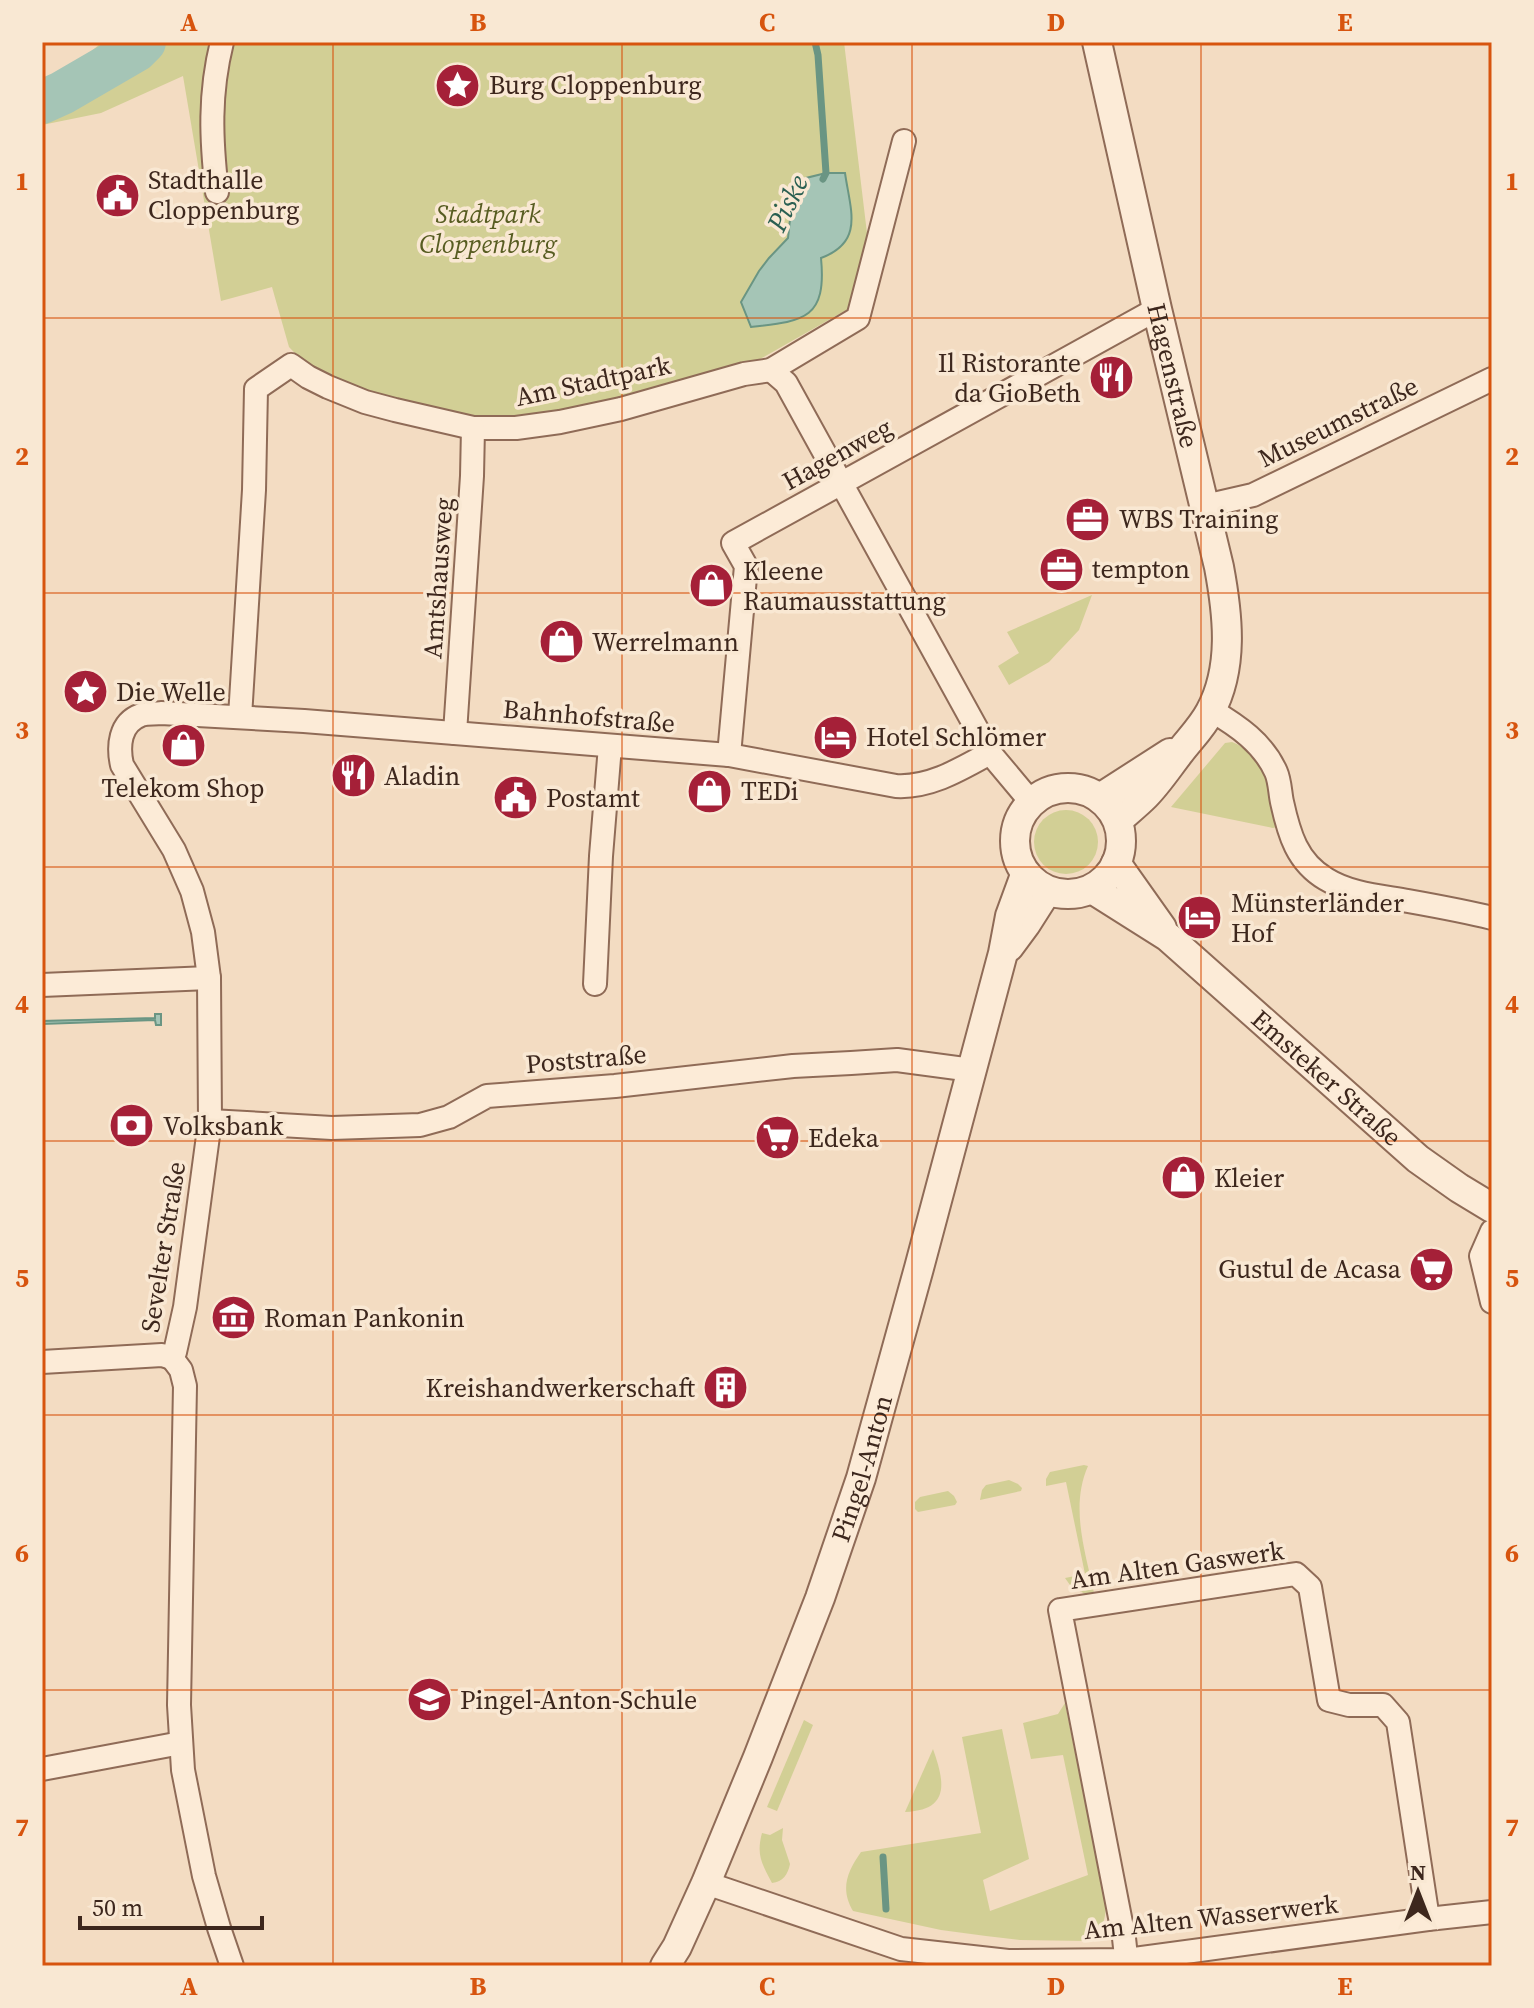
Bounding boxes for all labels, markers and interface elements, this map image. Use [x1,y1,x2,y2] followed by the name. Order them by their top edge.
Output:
[180,4,198,40] text: A
[470,4,487,40] text: B
[759,4,775,40] text: C
[1047,4,1065,40] text: D
[1337,4,1353,40] text: E
[434,61,482,109] place icon: Burg Cloppenburg
[489,67,702,103] place label: Burg Cloppenburg
[148,162,299,228] place label: Stadthalle Cloppenburg
[15,163,29,199] text: 1
[1505,163,1519,199] text: 1
[757,168,817,238] water label: Piske
[93,171,141,219] public building icon: Stadthalle Cloppenburg
[419,196,558,262] park label: Stadtpark Cloppenburg
[1138,299,1208,451] street label: Hagenstraße
[938,345,1081,411] place label: Il Ristorante da GioBeth
[512,347,675,415] street label: Am Stadtpark
[1088,354,1136,402] restaurant icon: Il Ristorante da GioBeth
[1252,368,1424,476] street label: Museumstraße
[776,409,898,499] street label: Hagenweg
[15,438,29,474] text: 2
[1505,438,1519,474] text: 2
[1064,495,1112,543] office icon: WBS Training
[414,496,462,660] street label: Amtshausweg
[1119,501,1279,537] place label: WBS Training
[1037,545,1085,593] office icon: tempton
[1092,551,1190,587] place label: tempton
[743,553,946,619] place label: Kleene Raumausstattung
[688,562,736,610] shop icon: Kleene Raumausstattung
[537,618,585,666] shop icon: Werrelmann
[592,624,739,660] place label: Werrelmann
[61,668,109,716] place icon: Die Welle
[116,674,226,710] place label: Die Welle
[502,691,676,741] street label: Bahnhofstraße
[15,712,29,748] text: 3
[1505,712,1519,748] text: 3
[811,713,859,761] hotel icon: Hotel Schlömer
[866,719,1046,755] place label: Hotel Schlömer
[159,721,207,769] shop icon: Telekom Shop
[329,752,377,800] restaurant icon: Aladin
[384,758,460,794] place label: Aladin
[686,767,734,815] shop icon: TEDi
[102,770,264,806] place label: Telekom Shop
[741,773,799,809] place label: TEDi
[491,774,539,822] public building icon: Postamt
[546,780,640,816] place label: Postamt
[1231,885,1404,951] place label: Münsterländer Hof
[1176,894,1224,942] hotel icon: Münsterländer Hof
[15,986,29,1022] text: 4
[1505,986,1519,1022] text: 4
[1244,1001,1410,1154] street label: Emsteker Straße
[524,1036,648,1082] street label: Poststraße
[108,1102,156,1150] bank icon: Volksbank
[163,1108,284,1144] place label: Volksbank
[753,1114,801,1162] supermarket icon: Edeka
[808,1120,880,1156] place label: Edeka
[1159,1154,1207,1202] shop icon: Kleier
[132,1159,194,1335] street label: Sevelter Straße
[1214,1160,1284,1196] place label: Kleier
[1408,1245,1456,1293] supermarket icon: Gustul de Acasa
[1218,1251,1402,1287] place label: Gustul de Acasa
[15,1260,29,1296] text: 5
[1505,1260,1519,1296] text: 5
[209,1294,257,1342] museum icon: Roman Pankonin
[264,1300,465,1336] place label: Roman Pankonin
[702,1364,750,1412] building icon: Kreishandwerkerschaft
[426,1370,695,1406] place label: Kreishandwerkerschaft
[822,1391,901,1547] street label: Pingel-Anton
[1068,1532,1287,1598] street label: Am Alten Gaswerk
[15,1535,29,1571] text: 6
[1505,1535,1519,1571] text: 6
[405,1676,453,1724] school or university icon: Pingel-Anton-Schule
[460,1682,697,1718] place label: Pingel-Anton-Schule
[15,1809,29,1845] text: 7
[1505,1809,1519,1845] text: 7
[1378,1852,1458,1932] north arrow
[1410,1857,1426,1887] text: N
[80,1880,262,1930] scale bar
[1082,1886,1341,1948] street label: Am Alten Wasserwerk
[92,1891,143,1924] text: 50 m
[180,1968,198,2004] text: A
[470,1968,487,2004] text: B
[759,1968,775,2004] text: C
[1047,1968,1065,2004] text: D
[1337,1968,1353,2004] text: E

